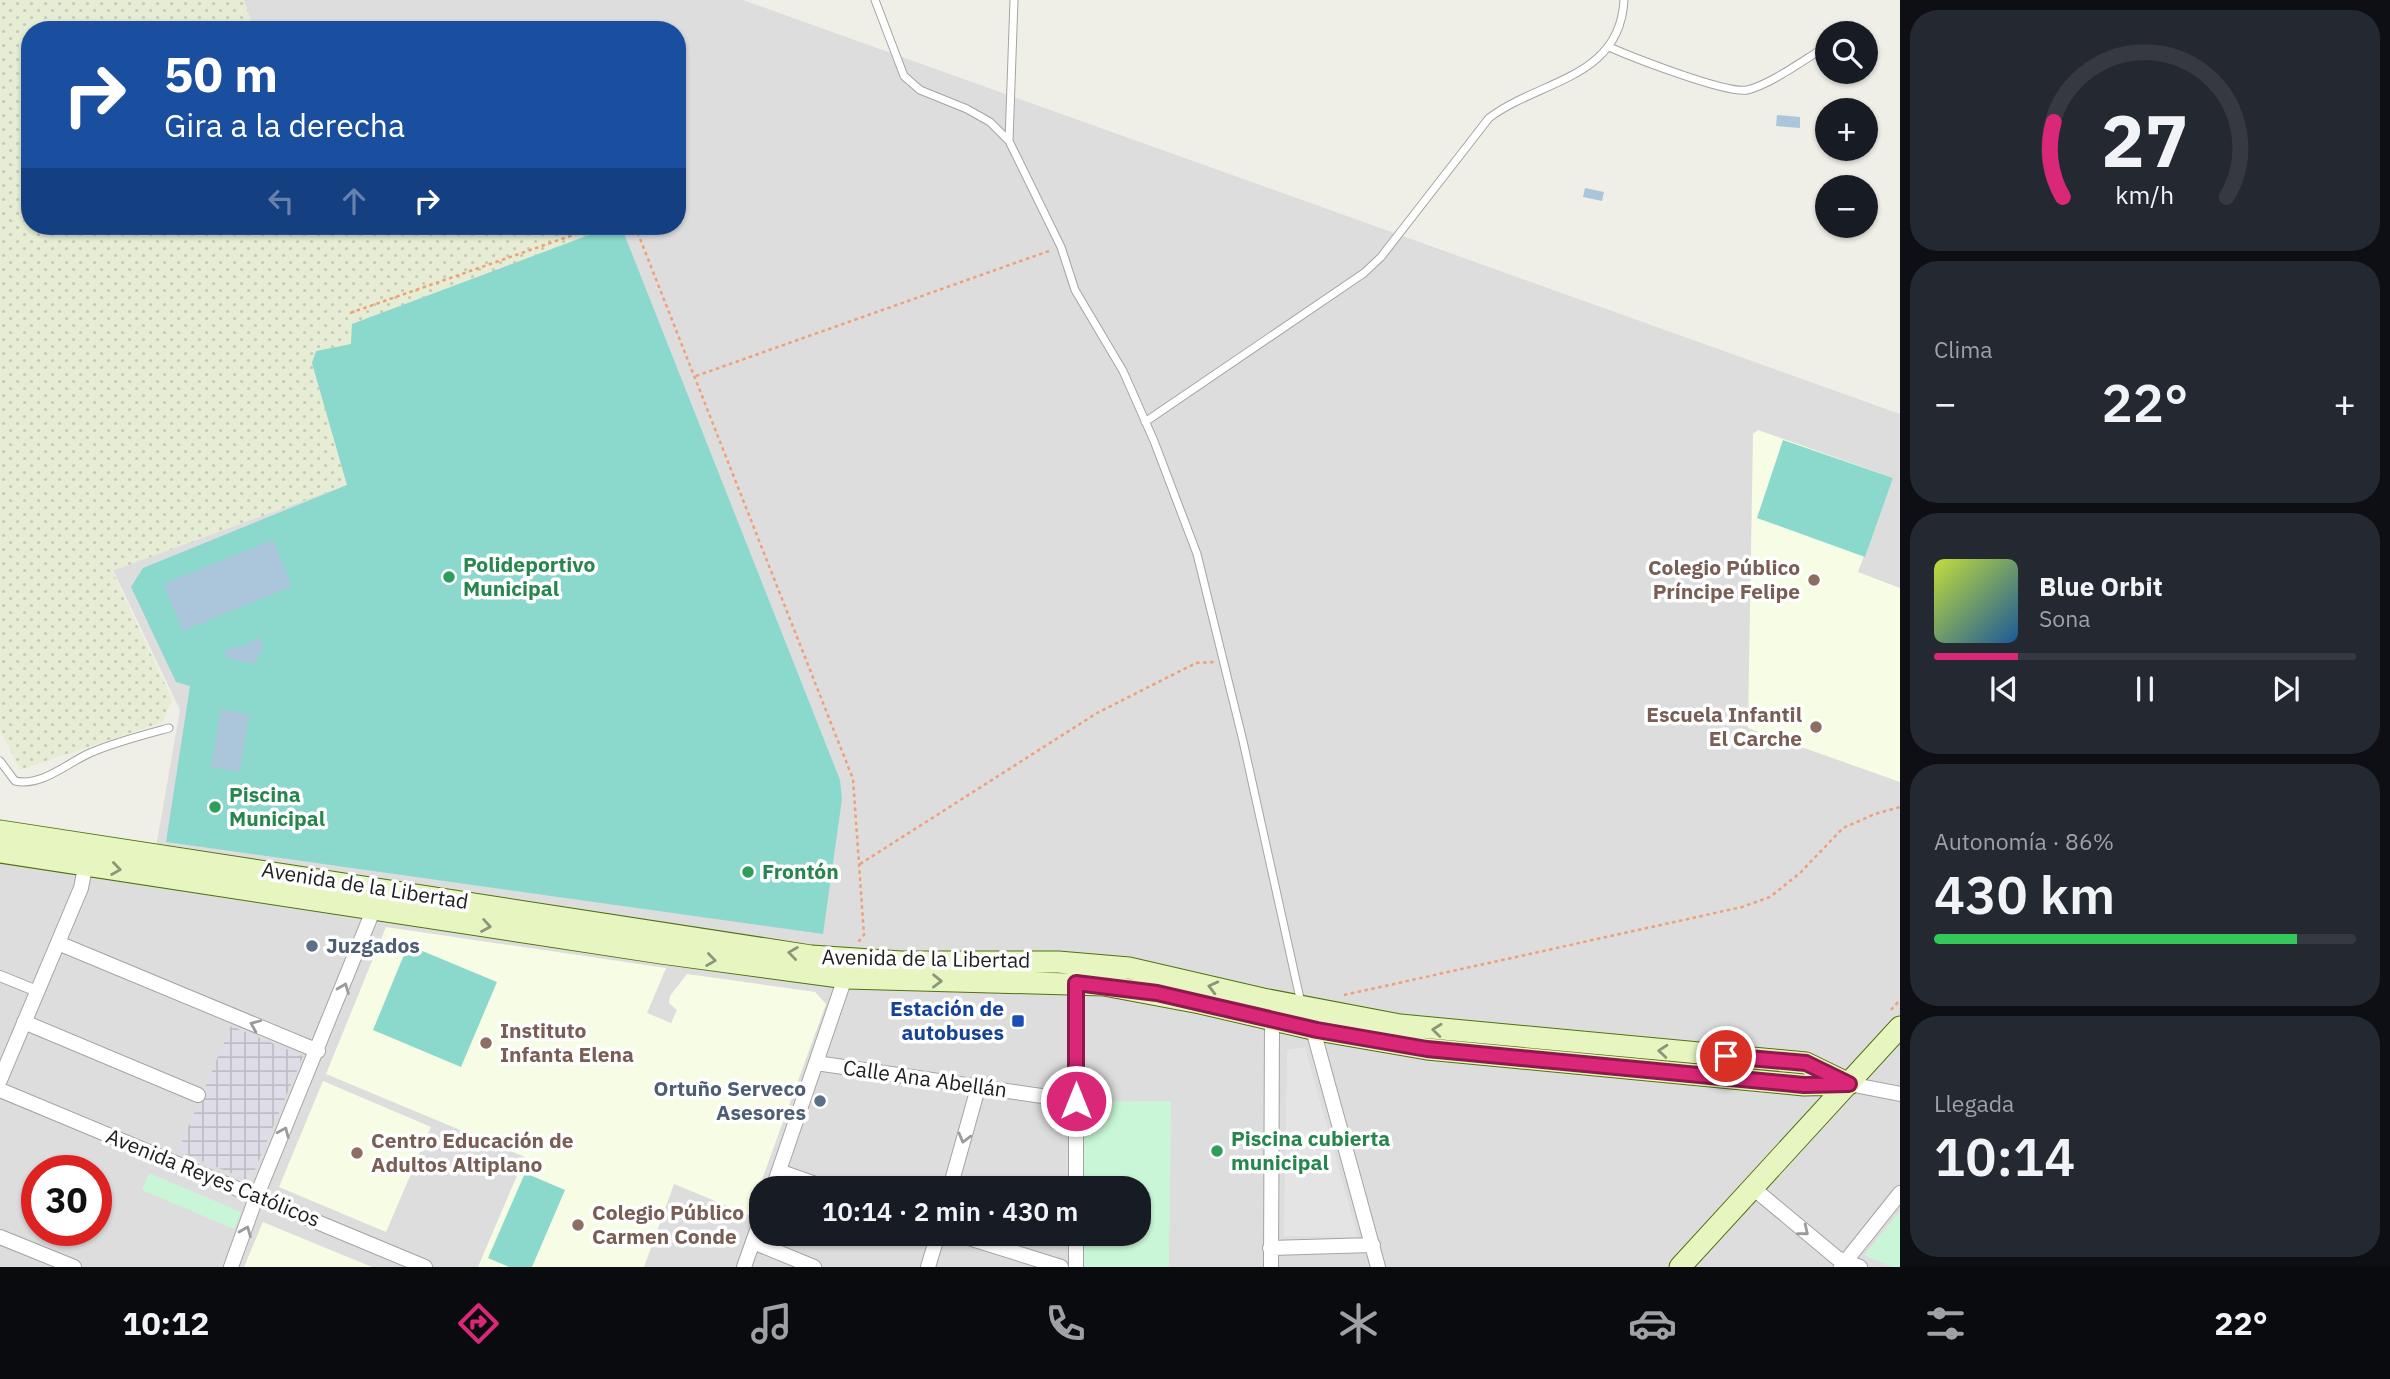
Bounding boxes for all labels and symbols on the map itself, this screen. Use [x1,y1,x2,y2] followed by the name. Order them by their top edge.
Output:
[463,550,595,602] place label: Polideportivo Municipal
[1648,553,1800,605] place label: Colegio Público Príncipe Felipe
[441,569,457,585] marker: Polideportivo Municipal
[1806,572,1822,588] marker: Colegio Público Príncipe Felipe
[1646,700,1802,752] place label: Escuela Infantil El Carche
[1808,719,1824,735] marker: Escuela Infantil El Carche
[229,780,325,832] place label: Piscina Municipal
[207,799,223,815] marker: Piscina Municipal
[260,855,470,915] street label: Avenida de la Libertad
[762,857,839,885] place label: Frontón
[110,862,122,877] one-way arrow
[740,864,756,880] marker: Frontón
[480,918,492,933] one-way arrow
[326,931,420,959] place label: Juzgados
[304,938,320,954] marker: Juzgados
[821,942,1031,974] street label: Avenida de la Libertad
[787,946,799,961] one-way arrow
[705,952,717,967] one-way arrow
[932,973,943,989] one-way arrow
[1207,981,1219,995] one-way arrow
[335,982,349,994] one-way arrow
[890,994,1004,1046] place label: Estación de autobuses
[1010,1013,1026,1029] marker: Estación de autobuses
[500,1016,634,1068] place label: Instituto Infanta Elena
[250,1019,262,1033] one-way arrow
[1431,1022,1442,1037] one-way arrow
[1696,1026,1756,1086] pin
[478,1035,494,1051] marker: Instituto Infanta Elena
[1657,1043,1669,1058] one-way arrow
[841,1053,1009,1103] street label: Calle Ana Abellán
[1039,1064,1113,1138] position arrow
[653,1074,806,1126] place label: Ortuño Serveco Asesores
[812,1093,828,1109] marker: Ortuño Serveco Asesores
[102,1121,325,1233] street label: Avenida Reyes Católicos
[1231,1124,1390,1176] place label: Piscina cubierta municipal
[371,1126,574,1178] place label: Centro Educación de Adultos Altiplano
[276,1127,290,1139] one-way arrow
[958,1132,972,1144] one-way arrow
[1209,1143,1225,1159] marker: Piscina cubierta municipal
[349,1145,365,1161] marker: Centro Educación de Adultos Altiplano
[21,1155,112,1246] speed limit sign: 30
[592,1198,744,1250] place label: Colegio Público Carmen Conde
[570,1217,586,1233] marker: Colegio Público Carmen Conde
[1796,1223,1809,1235] one-way arrow
[237,1226,251,1238] one-way arrow

